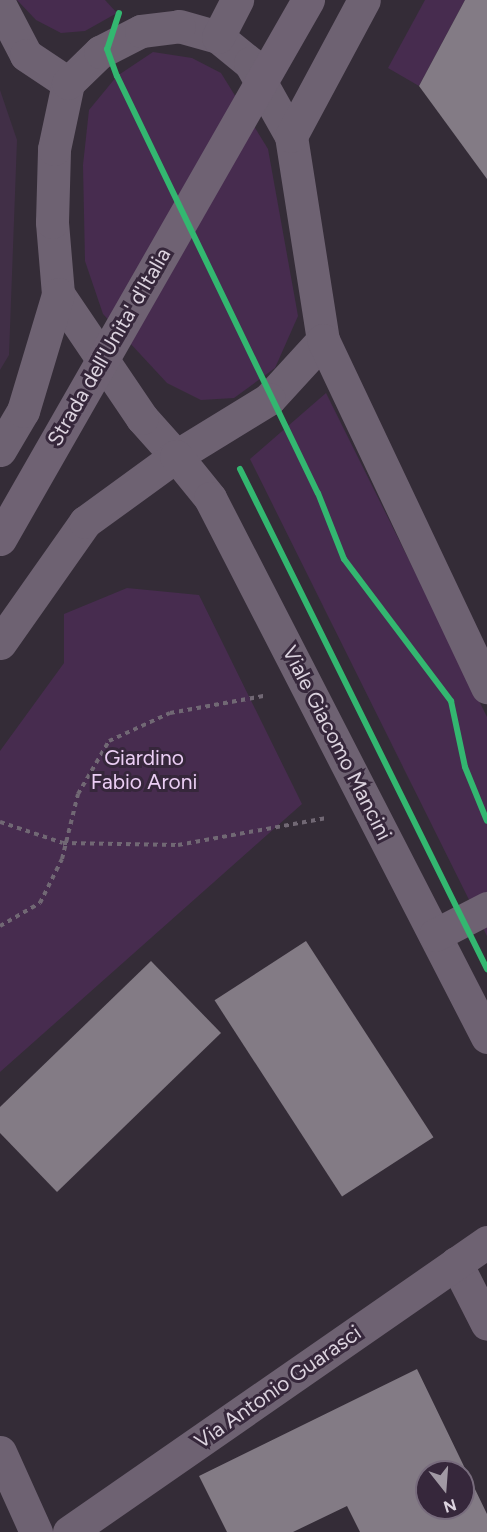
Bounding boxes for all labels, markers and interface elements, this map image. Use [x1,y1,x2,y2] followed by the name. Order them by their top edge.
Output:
[42,244,176,450] street label: Strada dell'Unita' d'Italia
[277,642,397,844] street label: Viale Giacomo Mancini
[91,745,197,795] park label: Giardino Fabio Aroni
[190,1320,366,1454] street label: Via Antonio Guarasci
[415,1460,475,1520] north arrow
[441,1495,459,1517] text: N

